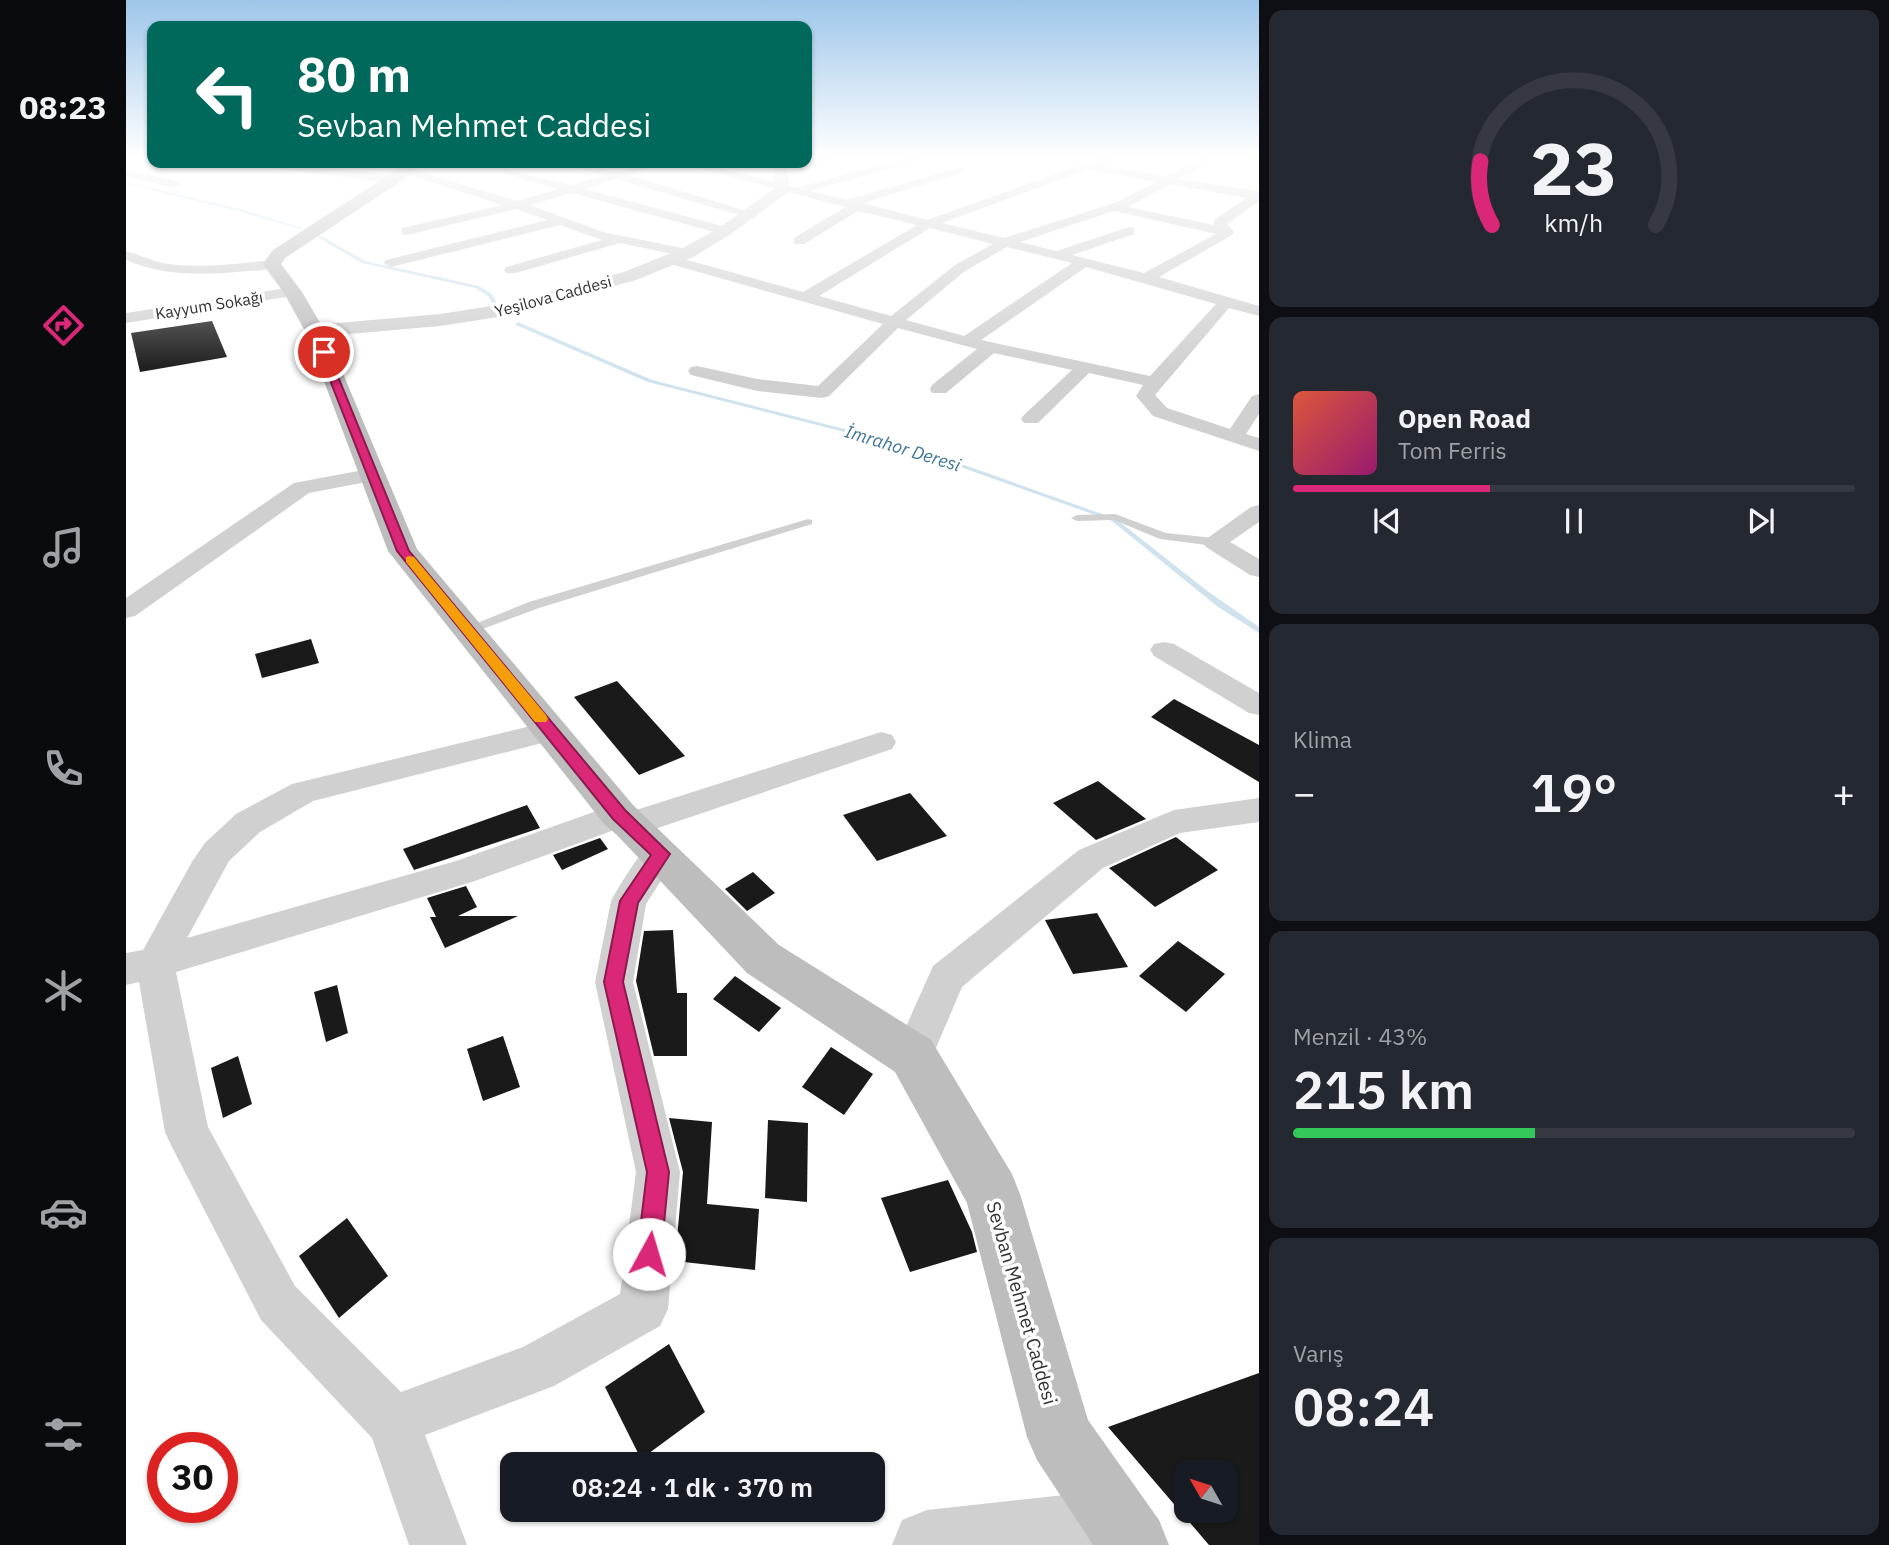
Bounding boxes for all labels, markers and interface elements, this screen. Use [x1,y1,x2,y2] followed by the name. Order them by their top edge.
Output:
[297,42,411,105] text: 80 m
[182,49,273,140] icon: left
[19,86,107,128] text: 08:23
[297,104,651,146] text: Sevban Mehmet Caddesi
[1530,120,1618,215] text: 23
[1545,205,1603,238] text: km/h
[492,271,614,321] street label: Yeşilova Caddesi
[154,287,264,323] street label: Kayyum Sokağı
[39,301,88,350] icon: directions
[294,322,354,382] pin
[305,333,343,371] icon: arrive
[1398,401,1531,435] text: Open Road
[842,419,964,477] water label: İmrahor Deresi
[1398,435,1507,465] text: Tom Ferris
[1368,502,1406,540] icon: previous
[1555,502,1593,540] icon: pause
[1742,502,1780,540] icon: next
[39,523,88,572] icon: music
[1293,724,1352,754] text: Klima
[39,744,88,793] icon: phone
[1531,759,1617,826] text: 19°
[1293,768,1316,817] text: −
[1832,768,1855,817] text: +
[39,966,88,1015] icon: climate
[1293,1021,1427,1051] text: Menzil · 43%
[1293,1056,1474,1123] text: 215 km
[39,1188,88,1237] icon: car
[981,1199,1063,1407] street label: Sevban Mehmet Caddesi
[612,1217,686,1291] position arrow
[1293,1338,1344,1368] text: Varış
[1293,1373,1434,1440] text: 08:24
[39,1410,88,1459] icon: filters
[147,1432,238,1523] speed limit sign: 30
[1174,1460,1237,1522] north arrow
[1174,1460,1237,1523] map controls
[572,1470,813,1504] text: 08:24 · 1 dk · 370 m

